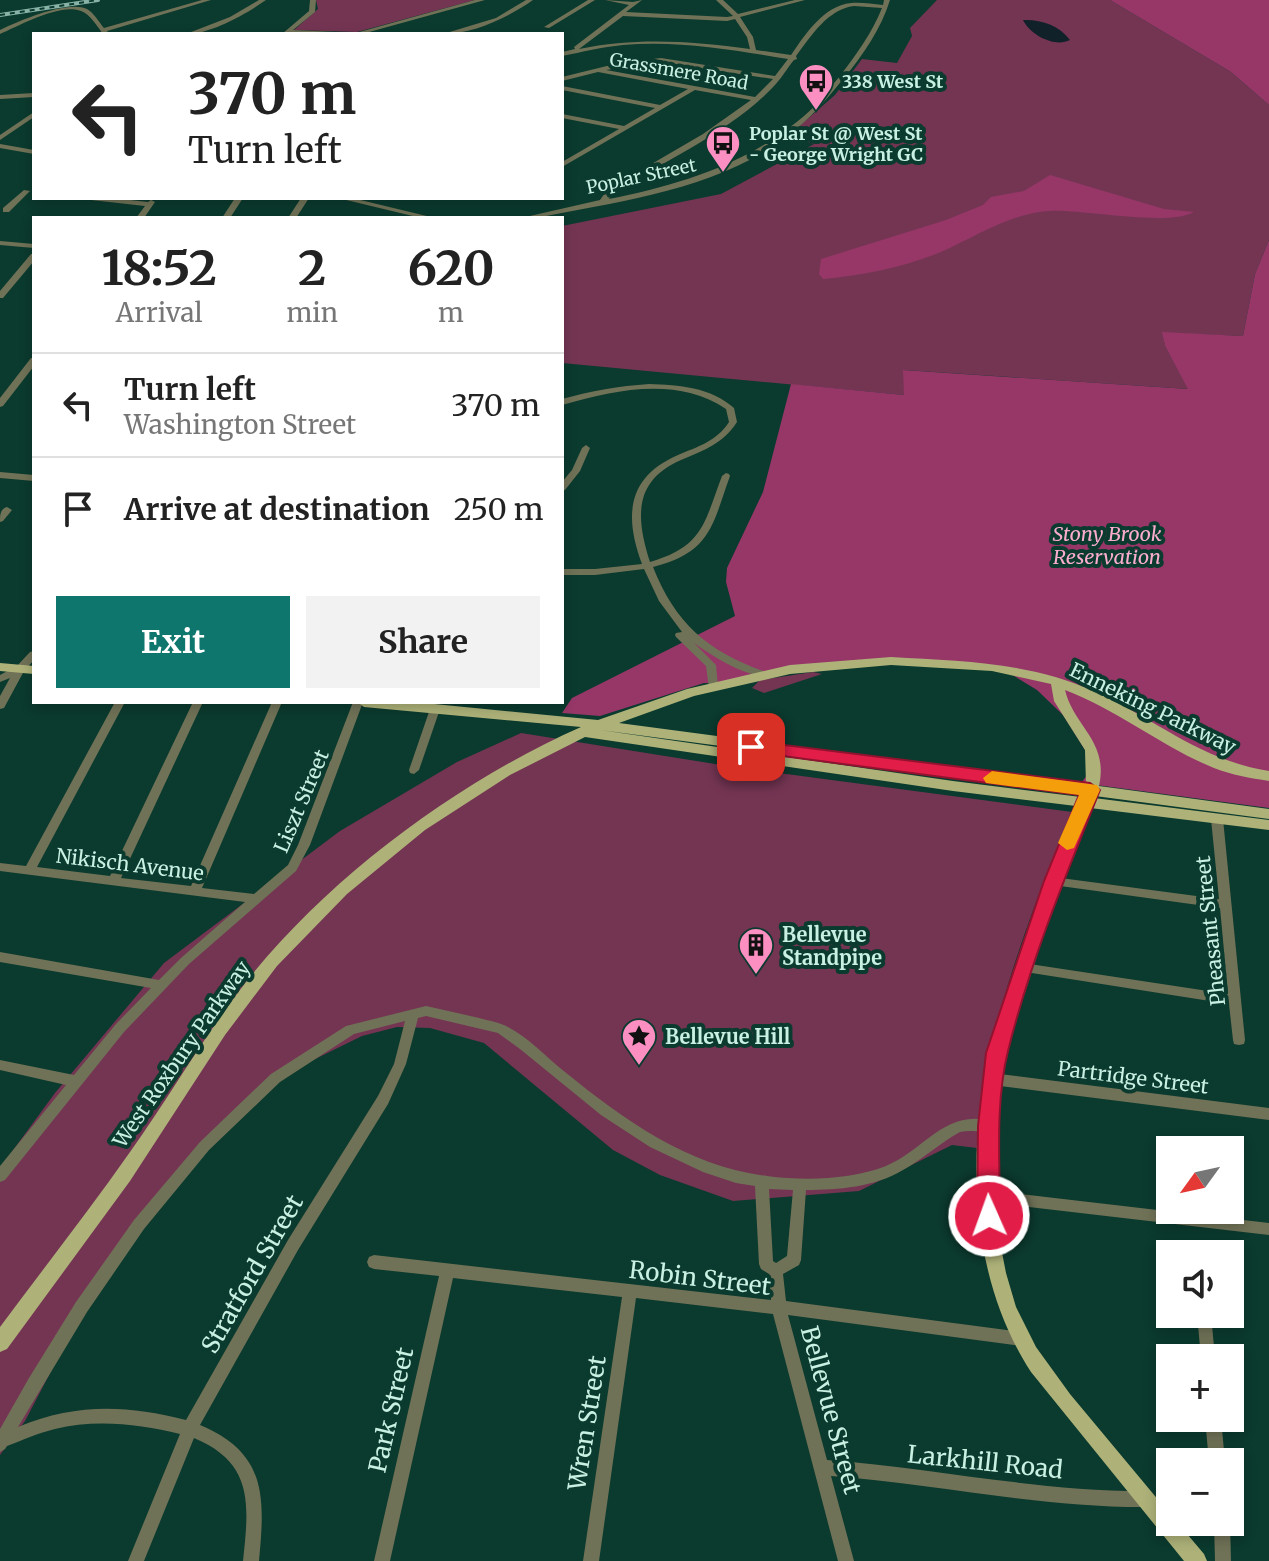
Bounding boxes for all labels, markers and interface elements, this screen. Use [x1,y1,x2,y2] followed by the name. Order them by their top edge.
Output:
[608,48,750,95] street label: Grassmere Road
[188,59,356,129] text: 370 m
[797,62,835,112] bus stop icon: 338 West St
[56,64,160,168] icon: left
[842,70,944,93] place label: 338 West St
[749,122,923,166] place label: Poplar St @ West St - George Wright GC
[704,124,742,174] bus stop icon: Poplar St @ West St - George Wright GC
[188,128,342,173] text: Turn left
[584,153,698,199] street label: Poplar Street
[101,238,217,298] text: 18:52
[298,238,326,298] text: 2
[407,238,495,298] text: 620
[116,296,203,329] text: Arrival
[286,296,338,329] text: min
[438,296,464,329] text: m
[124,370,256,408] text: Turn left
[56,383,100,427] icon: left
[451,386,540,424] text: 370 m
[124,408,356,441] text: Washington Street
[56,487,100,531] icon: arrive
[124,490,430,528] text: Arrive at destination
[454,490,544,528] text: 250 m
[1052,521,1162,569] park label: Stony Brook Reservation
[56,596,290,688] button: Exit
[306,596,540,688] button: Share
[1066,657,1241,759] street label: Enneking Parkway
[717,713,785,781] pin
[729,725,773,769] icon: arrive
[268,746,334,856] street label: Liszt Street
[55,843,205,885] street label: Nikisch Avenue
[1190,855,1230,1007] street label: Pheasant Street
[782,922,882,970] place label: Bellevue Standpipe
[737,926,775,976] building icon: Bellevue Standpipe
[106,956,255,1153] street label: West Roxbury Parkway
[620,1017,658,1067] place icon: Bellevue Hill
[665,1024,791,1049] place label: Bellevue Hill
[1056,1055,1210,1099] street label: Partridge Street
[1156,1136,1244,1224] north arrow
[1156,1136,1244,1536] map controls
[947,1174,1031,1258] position arrow
[194,1189,310,1359] street label: Stratford Street
[1156,1240,1244,1328] button: sound
[627,1254,773,1302] street label: Robin Street
[794,1323,868,1498] street label: Bellevue Street
[362,1344,421,1476] street label: Park Street
[1156,1344,1244,1432] button: +
[561,1353,613,1494] street label: Wren Street
[906,1438,1064,1486] street label: Larkhill Road
[1156,1448,1244,1536] button: −

